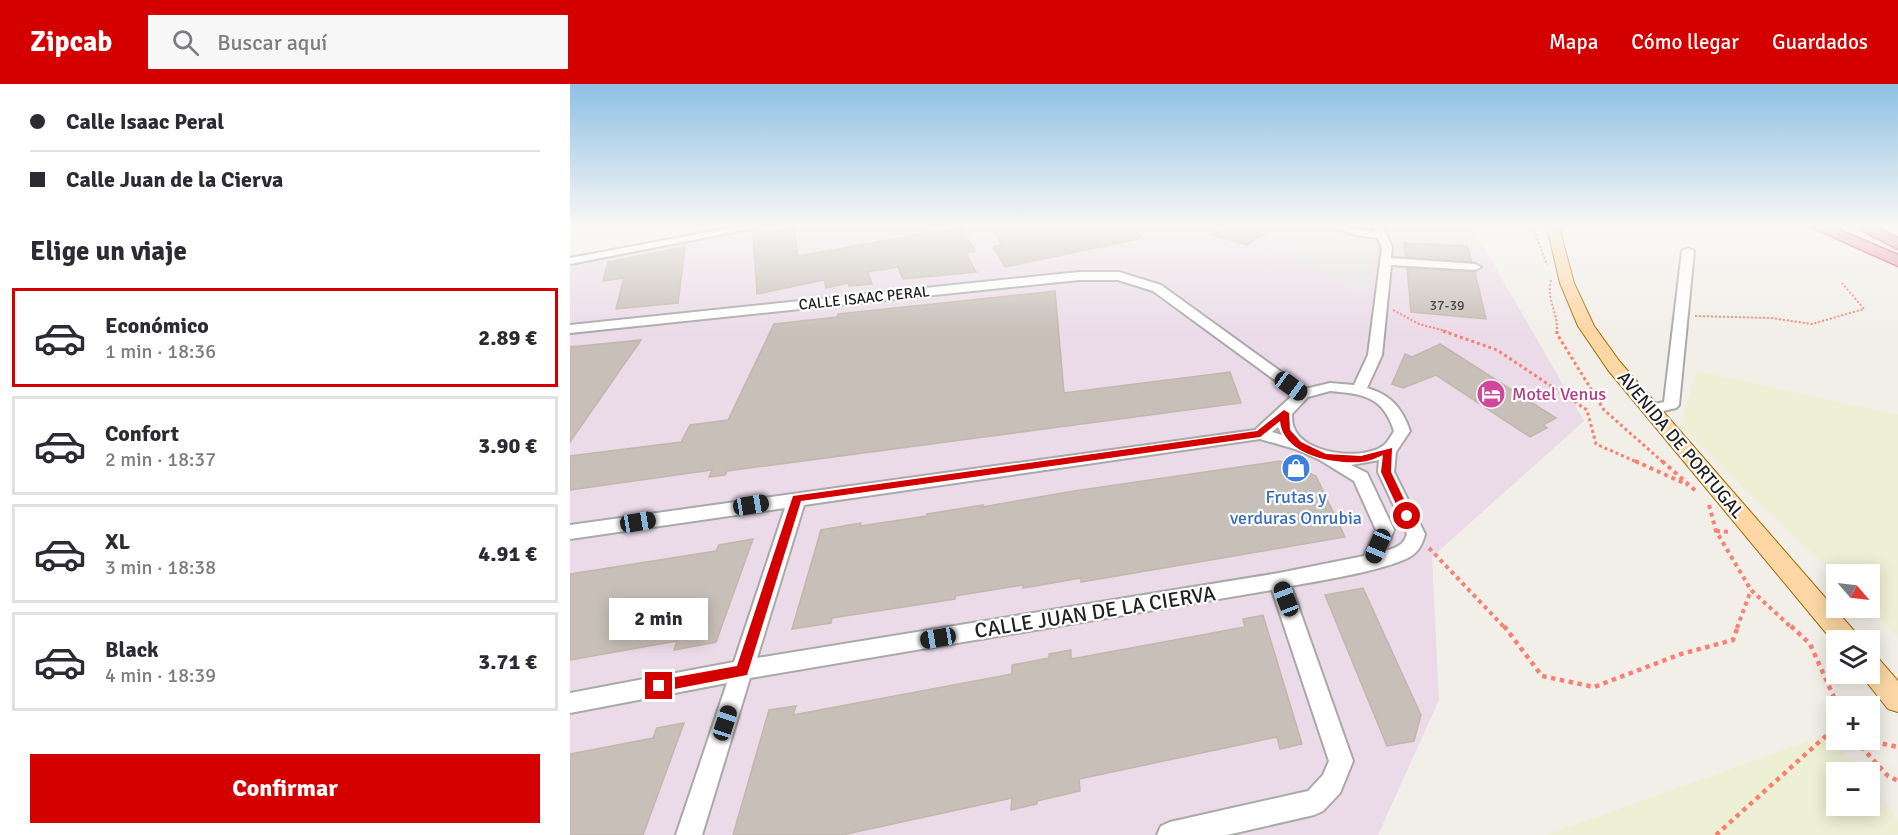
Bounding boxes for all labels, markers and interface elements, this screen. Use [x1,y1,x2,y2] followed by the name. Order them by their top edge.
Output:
[148,15,568,69] search box
[30,25,112,59] text: Zipcab
[169,26,202,59] icon: search
[217,29,327,56] text: Buscar aquí
[1549,29,1598,55] text: Mapa
[1631,29,1739,55] text: Cómo llegar
[1772,29,1868,55] text: Guardados
[66,108,224,135] text: Calle Isaac Peral
[66,166,283,193] text: Calle Juan de la Cierva
[30,235,187,268] text: Elige un viaje
[798,282,931,314] street label: CALLE ISAAC PERAL
[1429,297,1465,314] house number: 37-39
[33,311,87,365] icon: car
[105,312,209,339] text: Económico
[478,324,537,351] text: 2.89 €
[105,339,216,364] text: 1 min · 18:36
[1613,367,1749,523] street label: AVENIDA DE PORTUGAL
[1271,368,1311,404] car
[1475,378,1507,410] hotel icon: Motel Venus
[1512,383,1606,405] place label: Motel Venus
[33,419,87,473] icon: car
[105,420,179,447] text: Confort
[478,432,537,459] text: 3.90 €
[105,447,216,472] text: 2 min · 18:37
[1280,452,1312,484] shop icon: Frutas y verduras Onrubia
[1230,486,1362,529] place label: Frutas y verduras Onrubia
[732,493,770,517] car
[1393,502,1420,529] route start
[619,510,657,534] car
[1363,526,1393,566] car
[33,527,87,581] icon: car
[105,528,130,555] text: XL
[478,540,537,567] text: 4.91 €
[105,555,216,580] text: 3 min · 18:38
[1826,564,1880,618] north arrow
[1826,564,1880,816] map controls
[1271,579,1301,619] car
[973,580,1217,644] street label: CALLE JUAN DE LA CIERVA
[610,599,708,641] callout: 2 min
[634,606,683,631] text: 2 min
[919,626,957,650] car
[1826,630,1880,684] button: layers
[33,635,87,689] icon: car
[105,636,159,663] text: Black
[478,648,537,675] text: 3.71 €
[105,663,216,688] text: 4 min · 18:39
[645,672,672,699] route end
[1826,696,1880,750] button: +
[711,703,739,743] car
[30,754,540,823] button: Confirmar
[1826,762,1880,816] button: −

